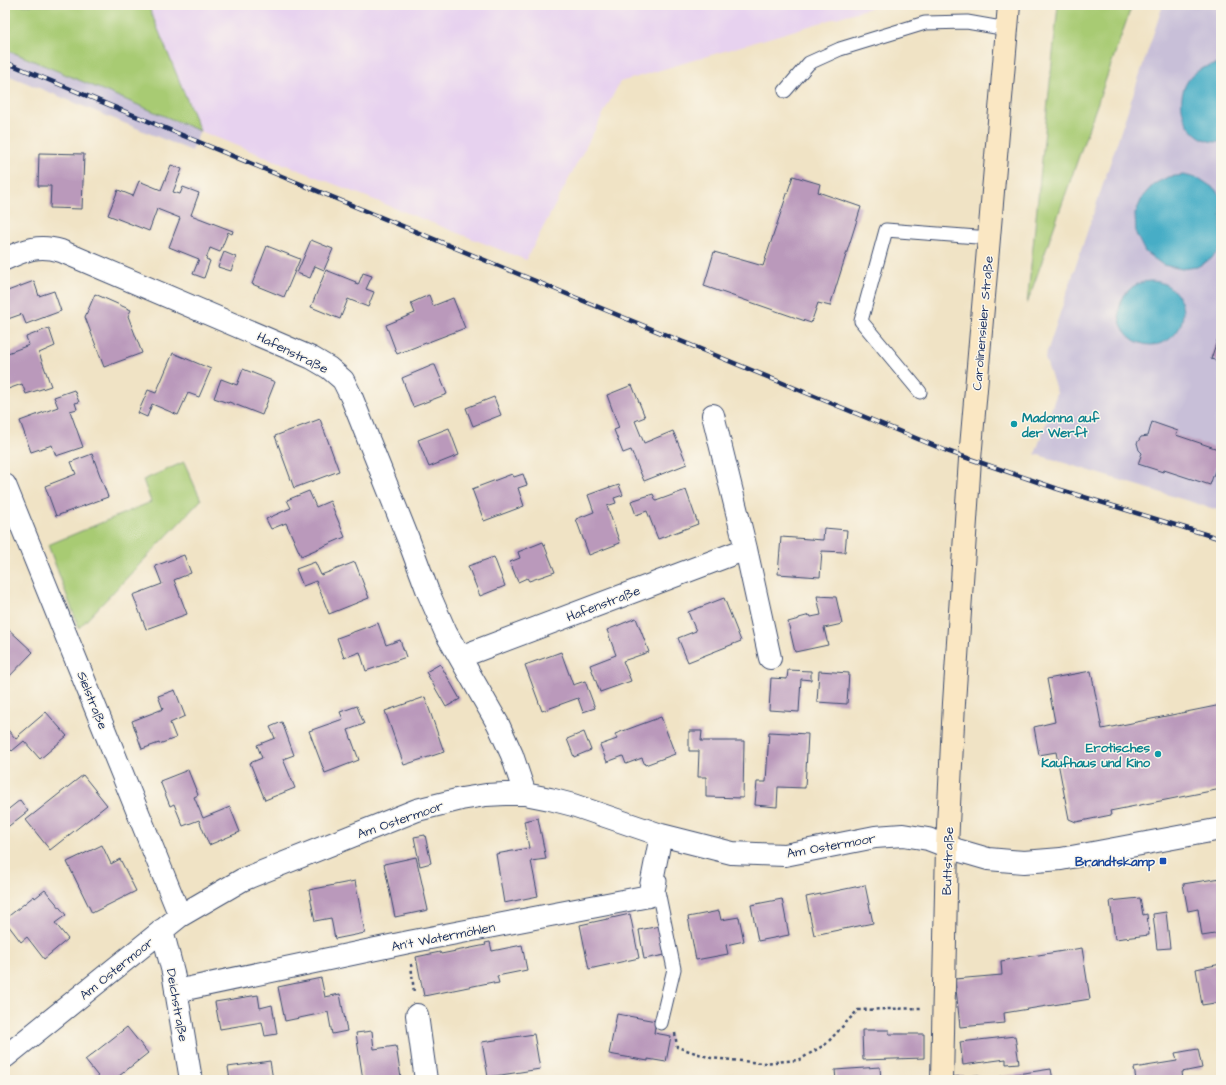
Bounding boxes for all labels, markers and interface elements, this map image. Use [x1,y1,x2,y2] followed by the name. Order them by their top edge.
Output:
[968,255,998,391] street label: Carolinensieler Straße
[254,328,331,378] street label: Hafenstraße
[1021,409,1100,442] place label: Madonna auf der Werft
[1009,419,1019,429] marker: Madonna auf der Werft
[564,582,643,626] street label: Hafenstraße
[72,669,112,732] street label: Sielstraße
[1041,739,1151,772] place label: Erotisches Kaufhaus und Kino
[1153,749,1163,759] marker: Erotisches Kaufhaus und Kino
[355,797,446,843] street label: Am Ostermoor
[938,827,958,895] street label: Buttstraße
[785,829,877,863] street label: Am Ostermoor
[1075,853,1156,872] place label: Brandtskamp
[1158,856,1168,866] marker: Brandtskamp
[390,918,497,956] street label: An't Watermöhlen
[76,933,157,1004] street label: Am Ostermoor
[162,967,192,1043] street label: Deichstraße

